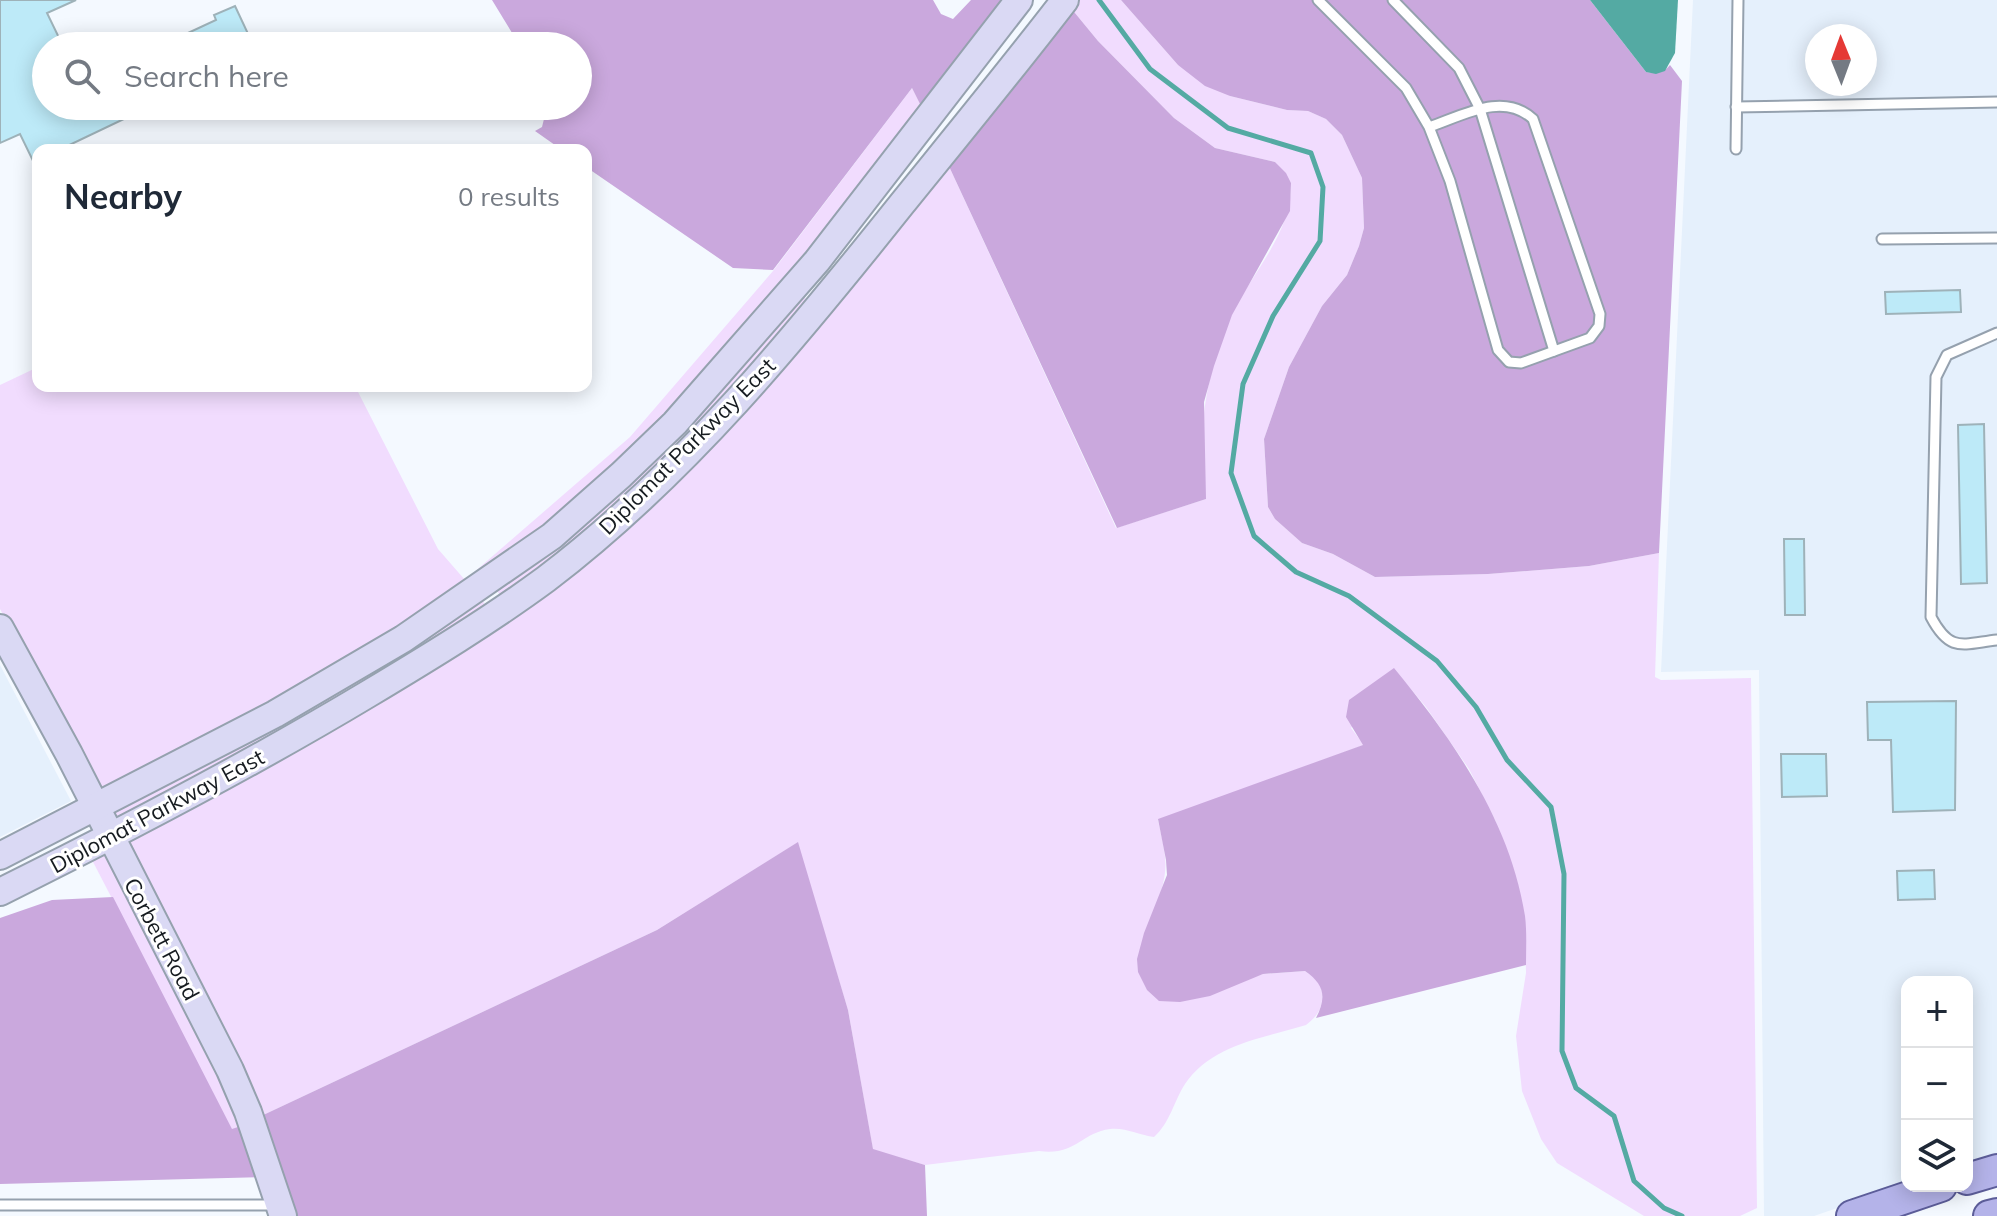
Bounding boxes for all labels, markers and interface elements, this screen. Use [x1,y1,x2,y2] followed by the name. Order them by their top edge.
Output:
[1805,24,1877,96] north arrow
[32,32,592,120] search box
[60,54,104,98] icon: search
[124,57,289,95] text: Search here
[64,175,182,218] text: Nearby
[458,180,560,213] text: 0 results
[593,352,781,540] street label: Diplomat Parkway East
[45,743,269,879] street label: Diplomat Parkway East
[118,873,206,1005] street label: Corbett Road
[1901,976,1973,1192] map controls
[1901,976,1973,1048] button: +
[1901,1048,1973,1120] button: −
[1901,1120,1973,1192] button: layers

